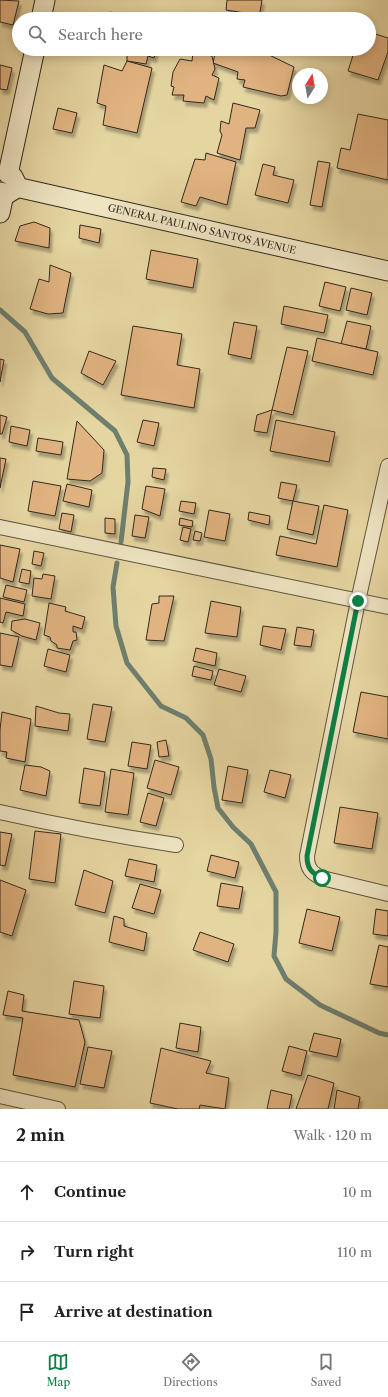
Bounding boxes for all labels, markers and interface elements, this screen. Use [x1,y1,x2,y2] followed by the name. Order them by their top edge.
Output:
[12,12,376,56] search box
[26,23,48,45] icon: search
[58,25,143,44] text: Search here
[292,68,328,104] north arrow
[106,201,298,257] street label: GENERAL PAULINO SANTOS AVENUE
[349,592,367,610] route end
[313,869,331,887] route start
[16,1125,65,1145] text: 2 min
[294,1127,372,1143] text: Walk · 120 m
[16,1181,38,1203] icon: ahead
[54,1182,126,1201] text: Continue
[343,1184,372,1200] text: 10 m
[16,1241,38,1263] icon: right
[54,1242,134,1261] text: Turn right
[337,1244,372,1260] text: 110 m
[16,1301,38,1323] icon: arrive
[54,1302,213,1321] text: Arrive at destination
[47,1351,70,1389] tab: Map
[163,1351,218,1389] tab: Directions
[311,1351,341,1389] tab: Saved

